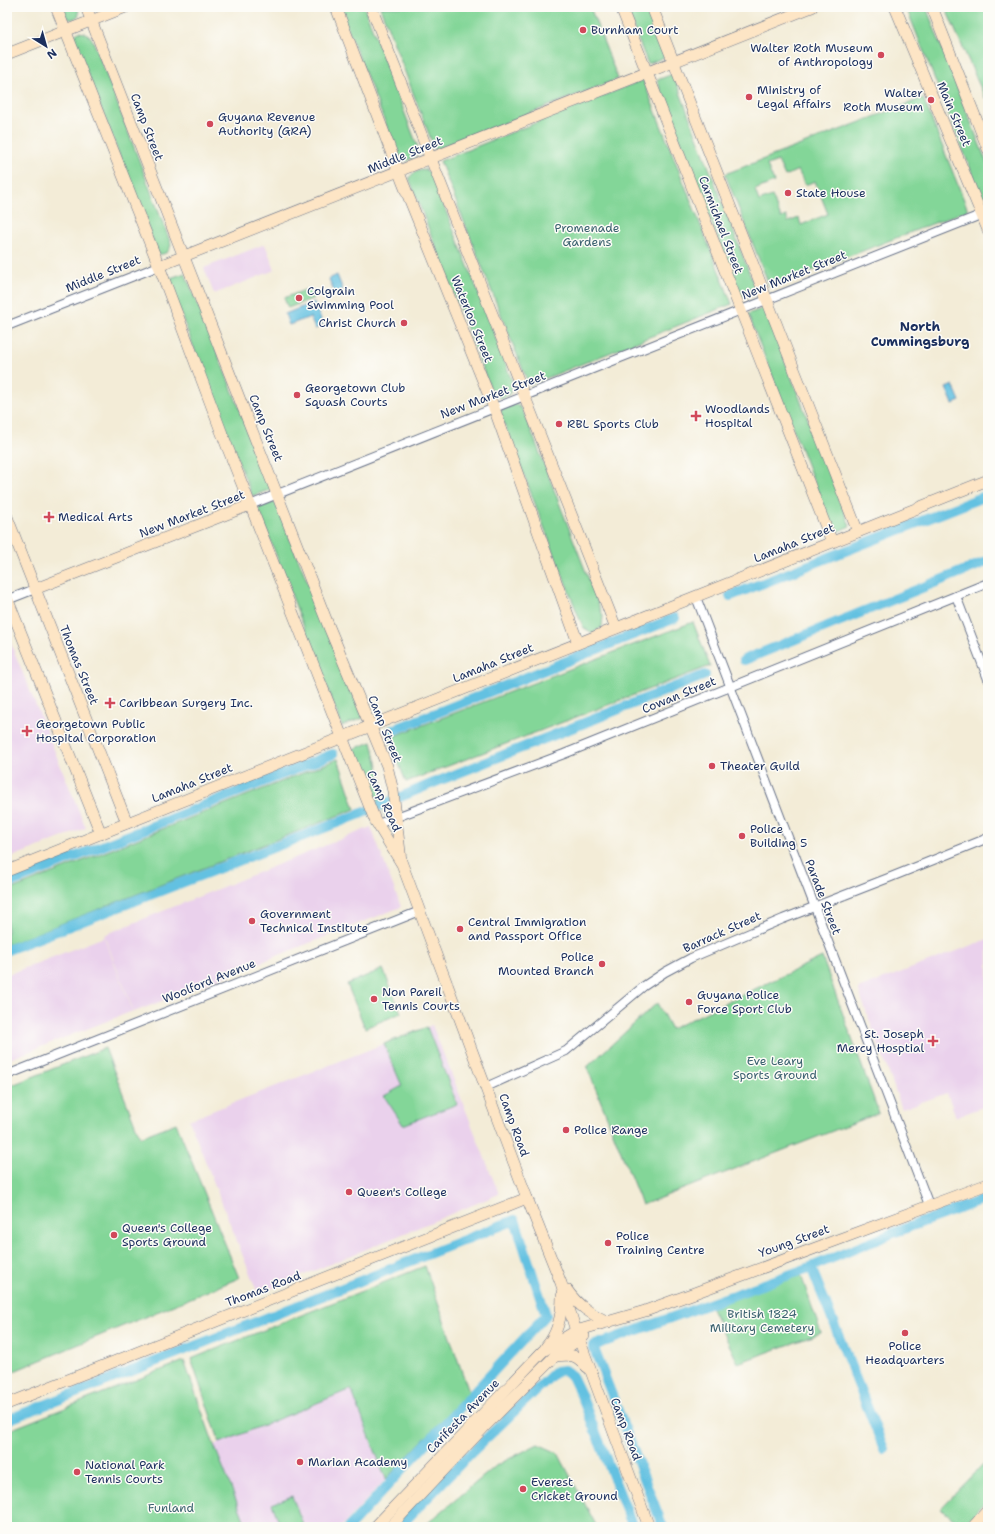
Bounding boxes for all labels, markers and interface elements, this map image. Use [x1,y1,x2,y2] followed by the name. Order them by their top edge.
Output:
[591,22,678,38] place label: Burnham Court
[578,25,588,35] marker: Burnham Court
[26,26,66,66] north arrow
[750,40,873,70] place label: Walter Roth Museum of Anthropology
[43,45,60,62] text: N
[876,50,886,60] marker: Walter Roth Museum of Anthropology
[933,79,975,149] street label: Main Street
[757,82,831,112] place label: Ministry of Legal Affairs
[843,85,923,115] place label: Walter Roth Museum
[127,91,167,163] street label: Camp Street
[744,92,754,102] marker: Ministry of Legal Affairs
[926,95,936,105] marker: Walter Roth Museum
[218,109,316,139] place label: Guyana Revenue Authority (GRA)
[205,119,215,129] marker: Guyana Revenue Authority (GRA)
[365,133,445,177] street label: Middle Street
[695,174,747,276] street label: Carmichael Street
[796,185,866,201] place label: State House
[783,188,793,198] marker: State House
[555,220,620,250] park label: Promenade Gardens
[739,247,849,303] street label: New Market Street
[63,252,143,296] street label: Middle Street
[447,273,497,365] street label: Waterloo Street
[307,283,394,313] place label: Colgrain Swimming Pool
[294,293,304,303] marker: Colgrain Swimming Pool
[318,315,396,331] place label: Christ Church
[399,318,409,328] marker: Christ Church
[871,318,970,350] district label: North Cummingsburg
[438,367,548,423] street label: New Market Street
[305,380,405,410] place label: Georgetown Club Squash Courts
[292,390,302,400] marker: Georgetown Club Squash Courts
[245,392,287,464] street label: Camp Street
[705,401,770,431] place label: Woodlands Hospital
[690,410,702,422] marker: Woodlands Hospital
[567,416,659,432] place label: RBL Sports Club
[554,419,564,429] marker: RBL Sports Club
[137,486,247,542] street label: New Market Street
[58,509,133,525] place label: Medical Arts
[43,511,55,523] marker: Medical Arts
[751,520,837,566] street label: Lamaha Street
[56,623,102,707] street label: Thomas Street
[450,640,536,686] street label: Lamaha Street
[640,673,718,717] street label: Cowan Street
[364,693,406,765] street label: Camp Street
[119,695,253,711] place label: Caribbean Surgery Inc.
[104,697,116,709] marker: Caribbean Surgery Inc.
[36,716,156,746] place label: Georgetown Public Hospital Corporation
[21,725,33,737] marker: Georgetown Public Hospital Corporation
[720,758,800,774] place label: Theater Guild
[149,760,235,806] street label: Lamaha Street
[707,761,717,771] marker: Theater Guild
[363,768,405,835] street label: Camp Road
[750,821,807,851] place label: Police Building 5
[737,831,747,841] marker: Police Building 5
[801,857,845,937] street label: Parade Street
[260,906,369,936] place label: Government Technical Institute
[680,908,764,956] street label: Barrack Street
[468,914,586,944] place label: Central Immigration and Passport Office
[247,916,257,926] marker: Government Technical Institute
[455,924,465,934] marker: Central Immigration and Passport Office
[498,949,594,979] place label: Police Mounted Branch
[160,955,258,1007] street label: Woolford Avenue
[597,959,607,969] marker: Police Mounted Branch
[382,984,460,1014] place label: Non Pareil Tennis Courts
[697,987,792,1017] place label: Guyana Police Force Sport Club
[369,994,379,1004] marker: Non Pareil Tennis Courts
[684,997,694,1007] marker: Guyana Police Force Sport Club
[837,1026,924,1056] place label: St. Joseph Mercy Hosptial
[927,1035,939,1047] marker: St. Joseph Mercy Hosptial
[733,1053,817,1083] park label: Eve Leary Sports Ground
[495,1091,533,1159] street label: Camp Road
[574,1122,648,1138] place label: Police Range
[561,1125,571,1135] marker: Police Range
[357,1184,447,1200] place label: Queen's College
[344,1187,354,1197] marker: Queen's College
[122,1220,212,1250] place label: Queen's College Sports Ground
[756,1221,832,1261] street label: Young Street
[616,1228,705,1258] place label: Police Training Centre
[109,1230,119,1240] marker: Queen's College Sports Ground
[603,1238,613,1248] marker: Police Training Centre
[223,1267,303,1311] street label: Thomas Road
[710,1306,814,1336] park label: British 1824 Military Cemetery
[900,1328,910,1338] marker: Police Headquarters
[865,1338,945,1368] place label: Police Headquarters
[423,1375,503,1457] street label: Carifesta Avenue
[607,1395,645,1463] street label: Camp Road
[308,1454,408,1470] place label: Marian Academy
[85,1457,165,1487] place label: National Park Tennis Courts
[295,1457,305,1467] marker: Marian Academy
[72,1467,82,1477] marker: National Park Tennis Courts
[531,1474,618,1504] place label: Everest Cricket Ground
[518,1484,528,1494] marker: Everest Cricket Ground
[148,1500,195,1516] park label: Funland

